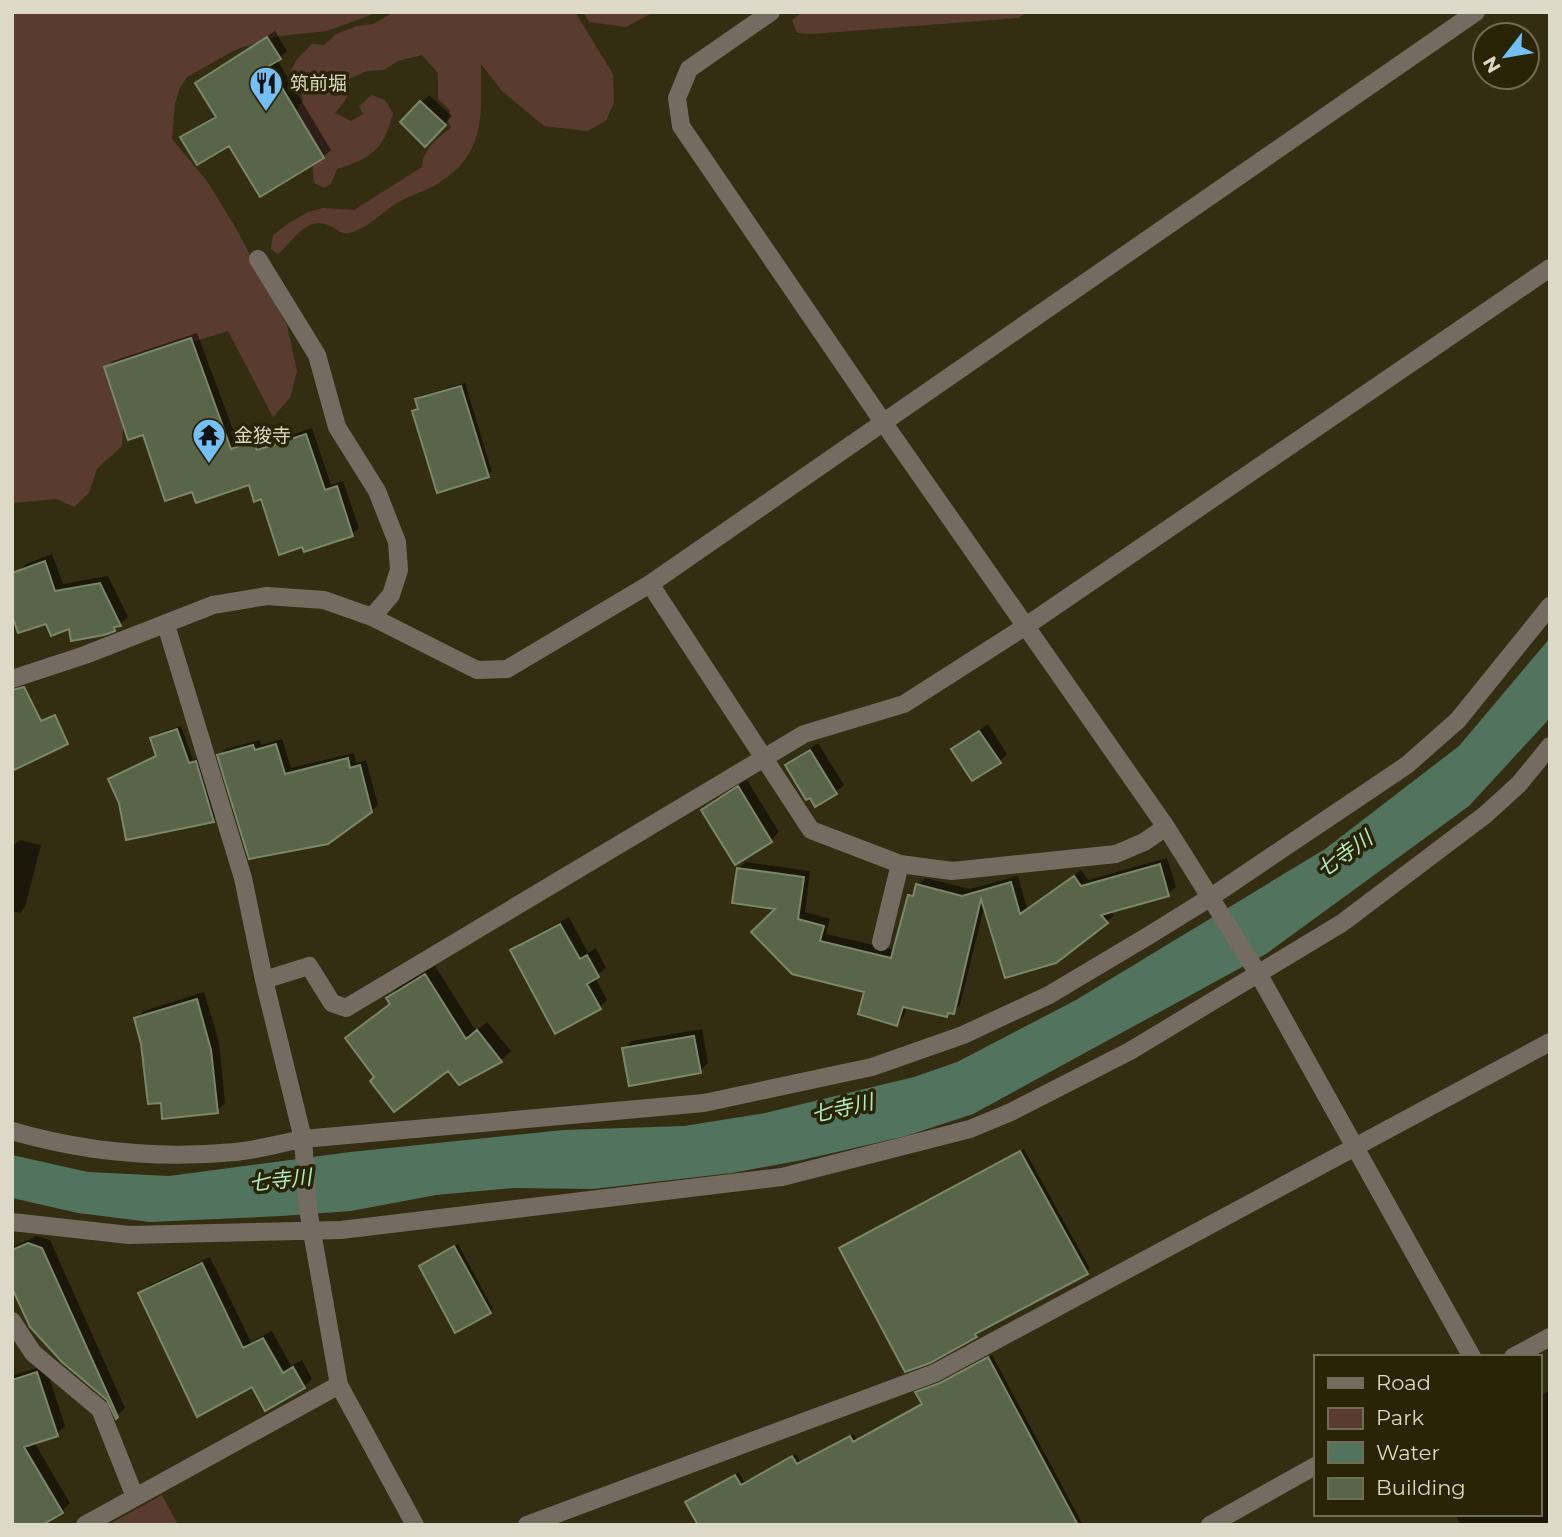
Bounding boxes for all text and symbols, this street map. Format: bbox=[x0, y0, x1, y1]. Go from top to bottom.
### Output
north arrow bbox=[1471, 21, 1541, 91]
text: N bbox=[1478, 52, 1506, 77]
restaurant icon: 筑前堀 bbox=[247, 64, 285, 113]
place label: 筑前堀 bbox=[290, 72, 347, 95]
temple icon: 金狻寺 bbox=[190, 416, 228, 465]
place label: 金狻寺 bbox=[234, 424, 291, 447]
water label: 七寺川 bbox=[1311, 824, 1378, 883]
water label: 七寺川 bbox=[808, 1088, 877, 1127]
water label: 七寺川 bbox=[247, 1164, 315, 1196]
legend bbox=[1314, 1355, 1541, 1516]
text: Road bbox=[1376, 1370, 1431, 1395]
text: Park bbox=[1376, 1405, 1424, 1430]
text: Water bbox=[1376, 1440, 1440, 1465]
text: Building bbox=[1376, 1475, 1466, 1500]

